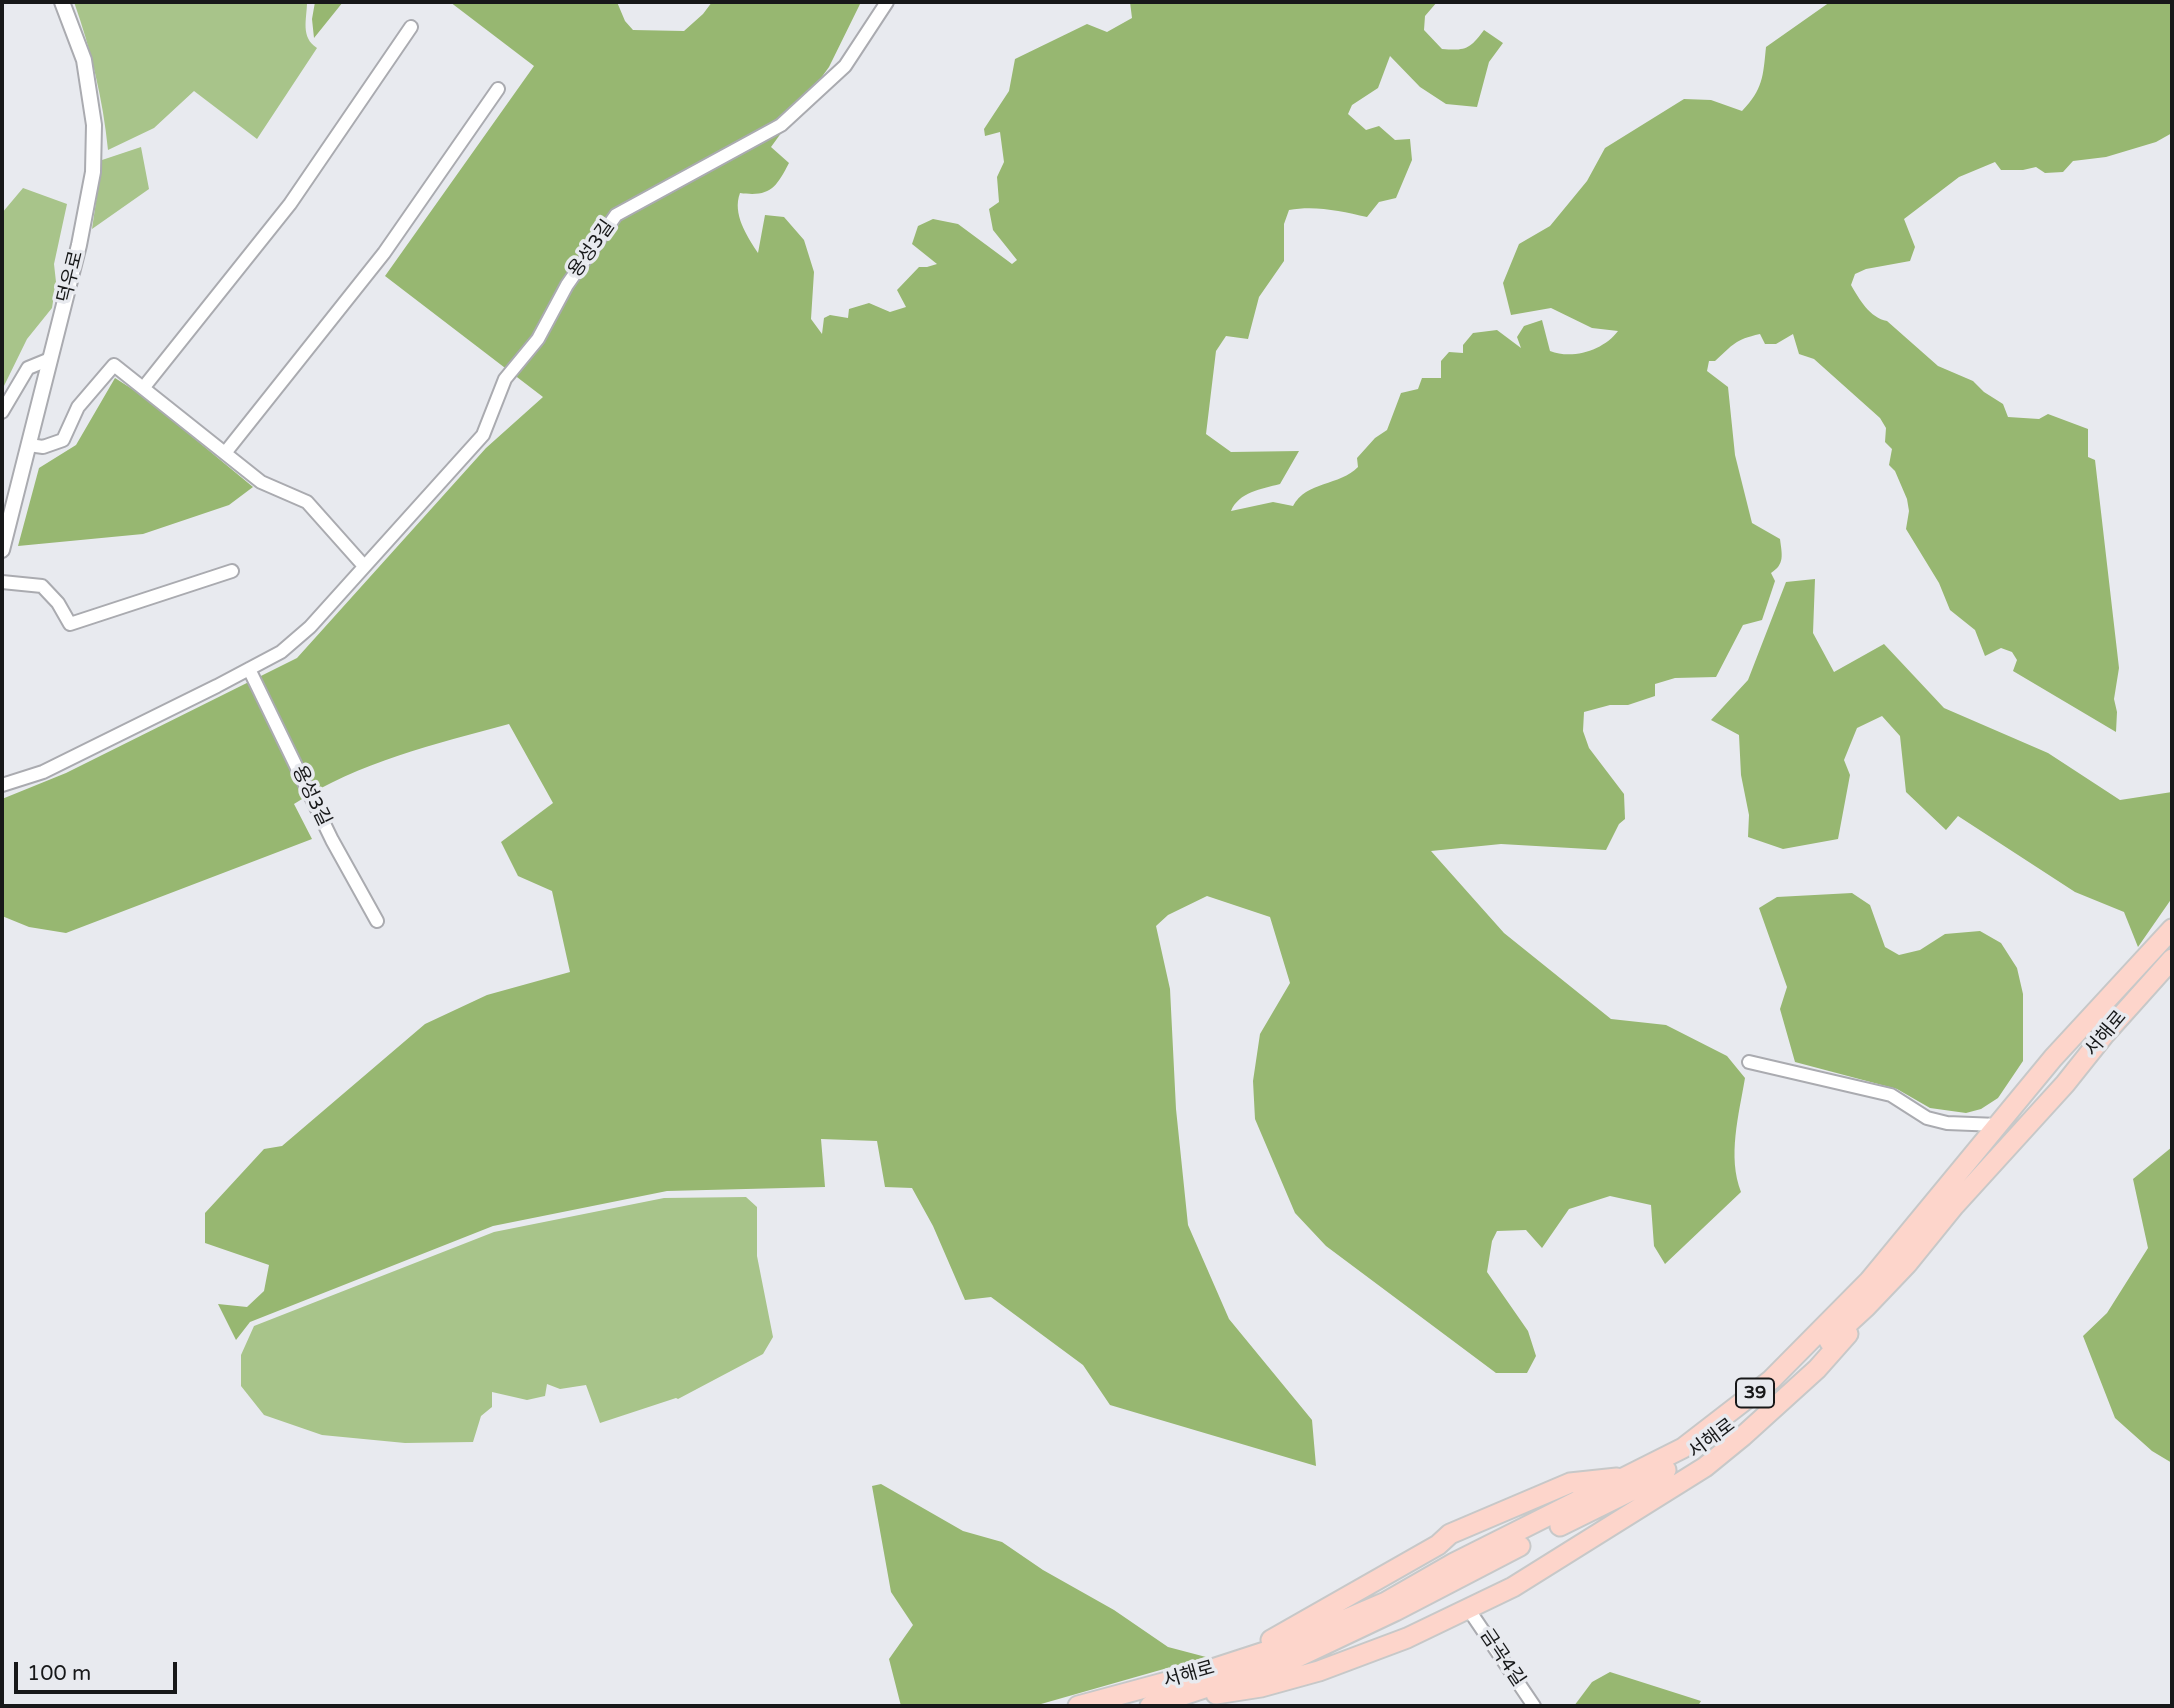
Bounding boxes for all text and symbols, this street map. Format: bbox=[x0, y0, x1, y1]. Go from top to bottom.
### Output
street label: 용성3길 bbox=[564, 216, 620, 282]
street label: 덕우로 bbox=[54, 249, 88, 305]
street label: 용성3길 bbox=[287, 762, 335, 830]
street label: 서해로 bbox=[2080, 1007, 2132, 1061]
road number: 39 bbox=[1736, 1378, 1774, 1408]
street label: 서해로 bbox=[1684, 1414, 1740, 1464]
street label: 금곡4길 bbox=[1475, 1625, 1529, 1691]
scale bar bbox=[18, 1648, 180, 1692]
street label: 서해로 bbox=[1161, 1657, 1217, 1693]
text: 100 m bbox=[27, 1661, 91, 1686]

